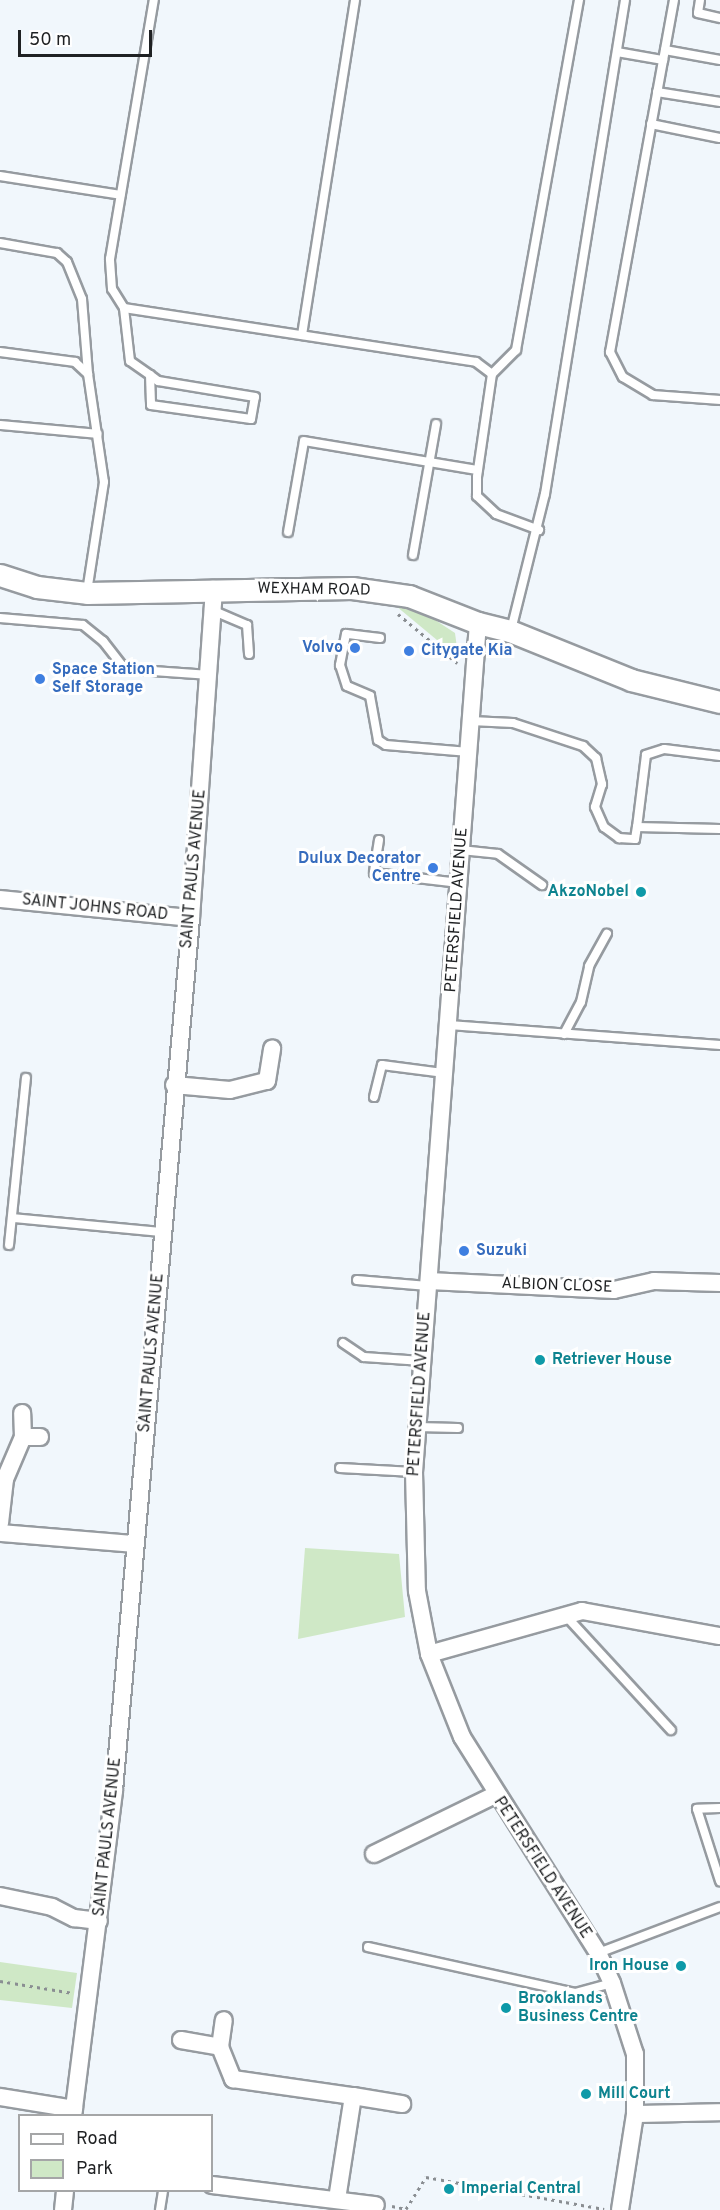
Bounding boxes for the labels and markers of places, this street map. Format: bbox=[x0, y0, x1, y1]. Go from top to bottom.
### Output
place label: Volvo bbox=[302, 638, 343, 658]
marker: Volvo bbox=[348, 641, 362, 655]
place label: Citygate Kia bbox=[421, 641, 512, 661]
marker: Citygate Kia bbox=[402, 644, 416, 658]
place label: Space Station Self Storage bbox=[52, 660, 155, 698]
marker: Space Station Self Storage bbox=[33, 672, 47, 686]
place label: Dulux Decorator Centre bbox=[298, 849, 421, 887]
marker: Dulux Decorator Centre bbox=[426, 861, 440, 875]
place label: AkzoNobel bbox=[548, 882, 629, 902]
marker: AkzoNobel bbox=[634, 885, 648, 899]
place label: Suzuki bbox=[476, 1241, 527, 1261]
marker: Suzuki bbox=[457, 1244, 471, 1258]
place label: Retriever House bbox=[552, 1350, 672, 1370]
marker: Retriever House bbox=[533, 1353, 547, 1367]
place label: Iron House bbox=[589, 1956, 669, 1976]
marker: Iron House bbox=[674, 1959, 688, 1973]
place label: Brooklands Business Centre bbox=[518, 1989, 638, 2027]
marker: Brooklands Business Centre bbox=[499, 2001, 513, 2015]
place label: Mill Court bbox=[598, 2084, 671, 2104]
marker: Mill Court bbox=[579, 2087, 593, 2101]
place label: Imperial Central bbox=[461, 2179, 581, 2199]
marker: Imperial Central bbox=[442, 2182, 456, 2196]

